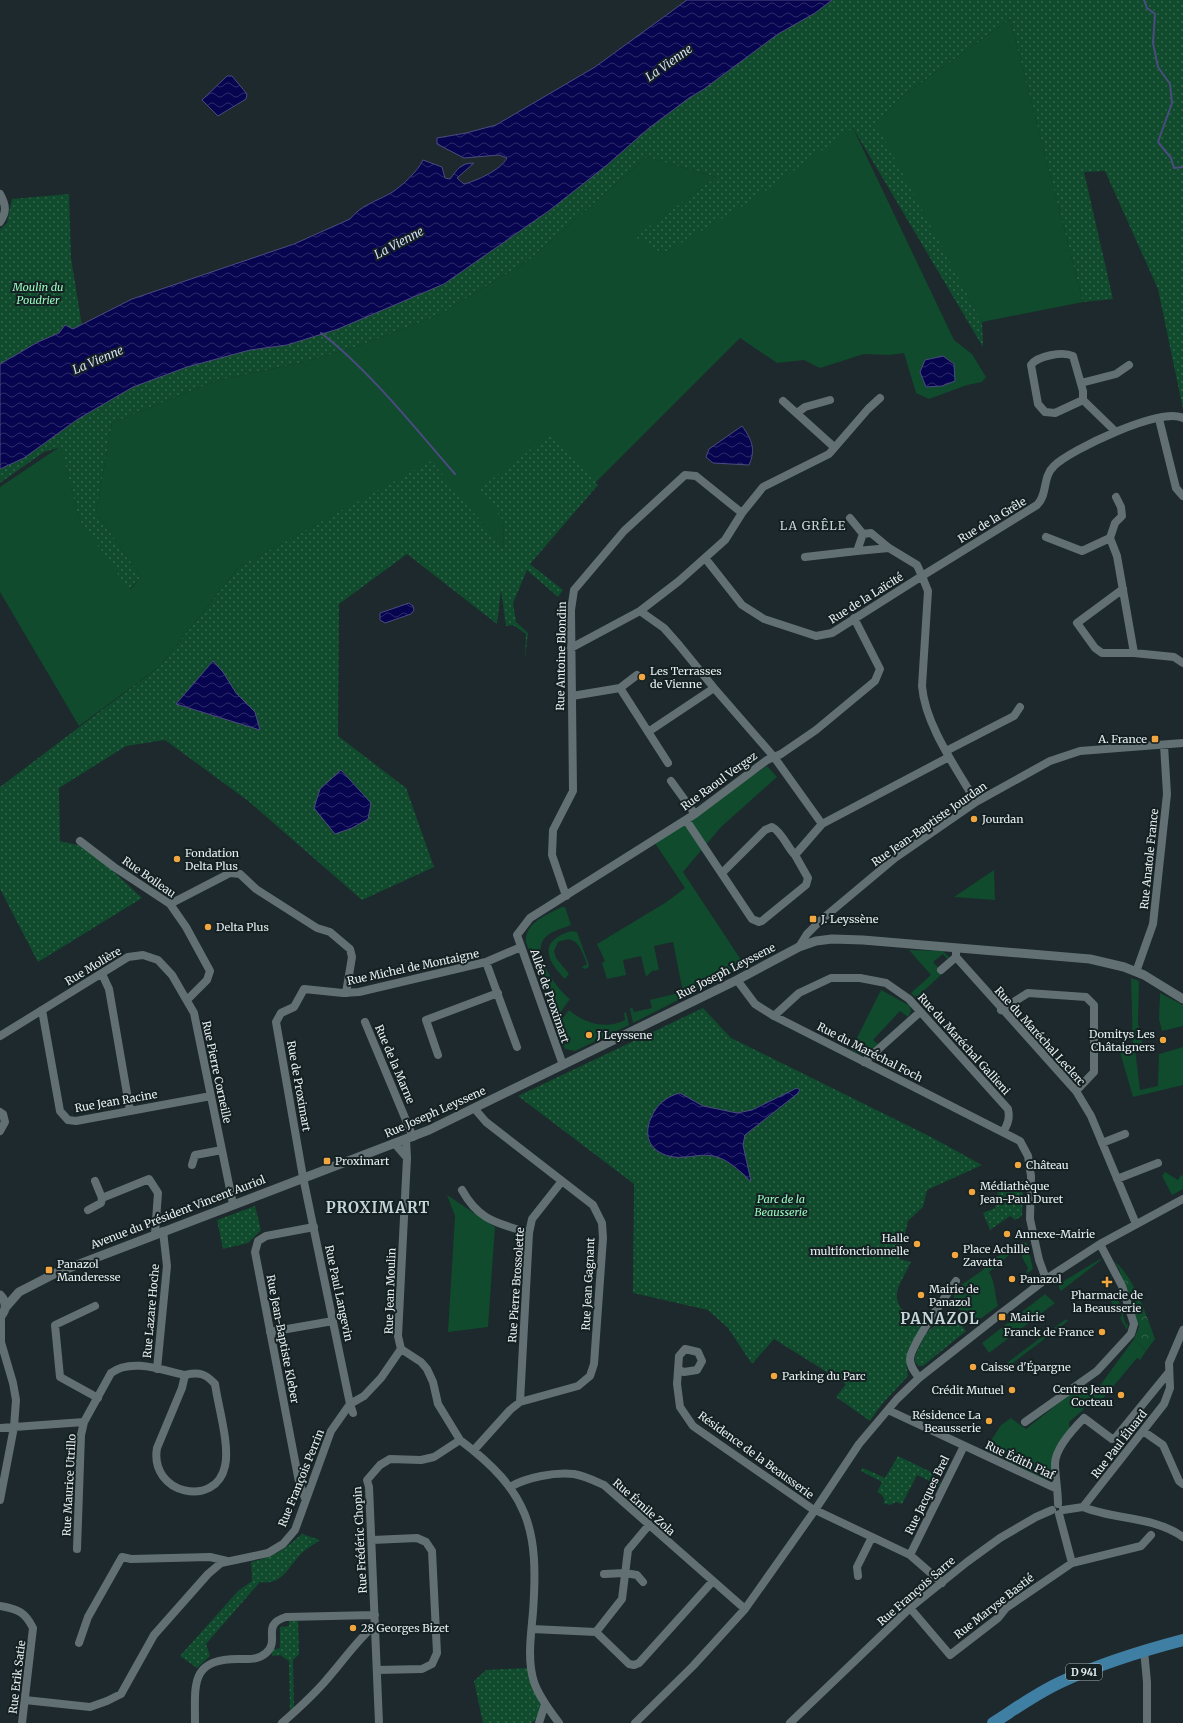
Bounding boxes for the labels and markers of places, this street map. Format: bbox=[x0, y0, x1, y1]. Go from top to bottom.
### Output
place label: Les Terrasses de Vienne bbox=[650, 664, 722, 691]
marker: Les Terrasses de Vienne bbox=[637, 672, 647, 682]
place label: A. France bbox=[1097, 732, 1147, 746]
marker: A. France bbox=[1150, 734, 1160, 744]
place label: Jourdan bbox=[981, 812, 1024, 826]
marker: Jourdan bbox=[969, 814, 979, 824]
place label: Fondation Delta Plus bbox=[185, 846, 240, 873]
marker: Fondation Delta Plus bbox=[172, 854, 182, 864]
place label: J. Leyssène bbox=[820, 912, 879, 926]
marker: J. Leyssène bbox=[808, 914, 818, 924]
place label: Delta Plus bbox=[216, 920, 269, 934]
marker: Delta Plus bbox=[203, 922, 213, 932]
place label: Domitys Les Châtaigners bbox=[1089, 1027, 1155, 1054]
place label: J Leyssene bbox=[596, 1028, 653, 1042]
marker: J Leyssene bbox=[584, 1030, 594, 1040]
marker: Domitys Les Châtaigners bbox=[1158, 1035, 1168, 1045]
place label: Proximart bbox=[335, 1154, 390, 1168]
marker: Proximart bbox=[322, 1156, 332, 1166]
place label: Château bbox=[1026, 1158, 1069, 1172]
marker: Château bbox=[1013, 1160, 1023, 1170]
place label: Médiathèque Jean-Paul Duret bbox=[979, 1179, 1064, 1206]
marker: Médiathèque Jean-Paul Duret bbox=[967, 1187, 977, 1197]
place label: Annexe-Mairie bbox=[1014, 1227, 1095, 1241]
marker: Annexe-Mairie bbox=[1002, 1229, 1012, 1239]
place label: Halle multifonctionnelle bbox=[810, 1231, 909, 1258]
marker: Halle multifonctionnelle bbox=[912, 1239, 922, 1249]
place label: Place Achille Zavatta bbox=[963, 1242, 1030, 1269]
marker: Place Achille Zavatta bbox=[950, 1250, 960, 1260]
place label: Panazol Manderesse bbox=[57, 1257, 121, 1284]
marker: Panazol Manderesse bbox=[44, 1265, 54, 1275]
place label: Panazol bbox=[1020, 1272, 1062, 1286]
marker: Panazol bbox=[1007, 1274, 1017, 1284]
marker: Pharmacie de la Beausserie bbox=[1102, 1277, 1112, 1287]
place label: Mairie de Panazol bbox=[929, 1282, 979, 1309]
place label: Pharmacie de la Beausserie bbox=[1071, 1288, 1143, 1315]
marker: Mairie de Panazol bbox=[916, 1290, 926, 1300]
place label: Mairie bbox=[1010, 1310, 1045, 1324]
marker: Mairie bbox=[997, 1312, 1007, 1322]
place label: Franck de France bbox=[1004, 1325, 1094, 1339]
marker: Franck de France bbox=[1097, 1327, 1107, 1337]
place label: Caisse d'Épargne bbox=[981, 1360, 1071, 1374]
marker: Caisse d'Épargne bbox=[968, 1362, 978, 1372]
place label: Parking du Parc bbox=[782, 1369, 866, 1383]
marker: Parking du Parc bbox=[769, 1371, 779, 1381]
place label: Centre Jean Cocteau bbox=[1053, 1382, 1114, 1409]
place label: Crédit Mutuel bbox=[932, 1383, 1005, 1397]
marker: Crédit Mutuel bbox=[1007, 1385, 1017, 1395]
marker: Centre Jean Cocteau bbox=[1116, 1390, 1126, 1400]
place label: Résidence La Beausserie bbox=[912, 1408, 981, 1435]
marker: Résidence La Beausserie bbox=[984, 1416, 994, 1426]
place label: 28 Georges Bizet bbox=[361, 1621, 450, 1635]
marker: 28 Georges Bizet bbox=[348, 1623, 358, 1633]

